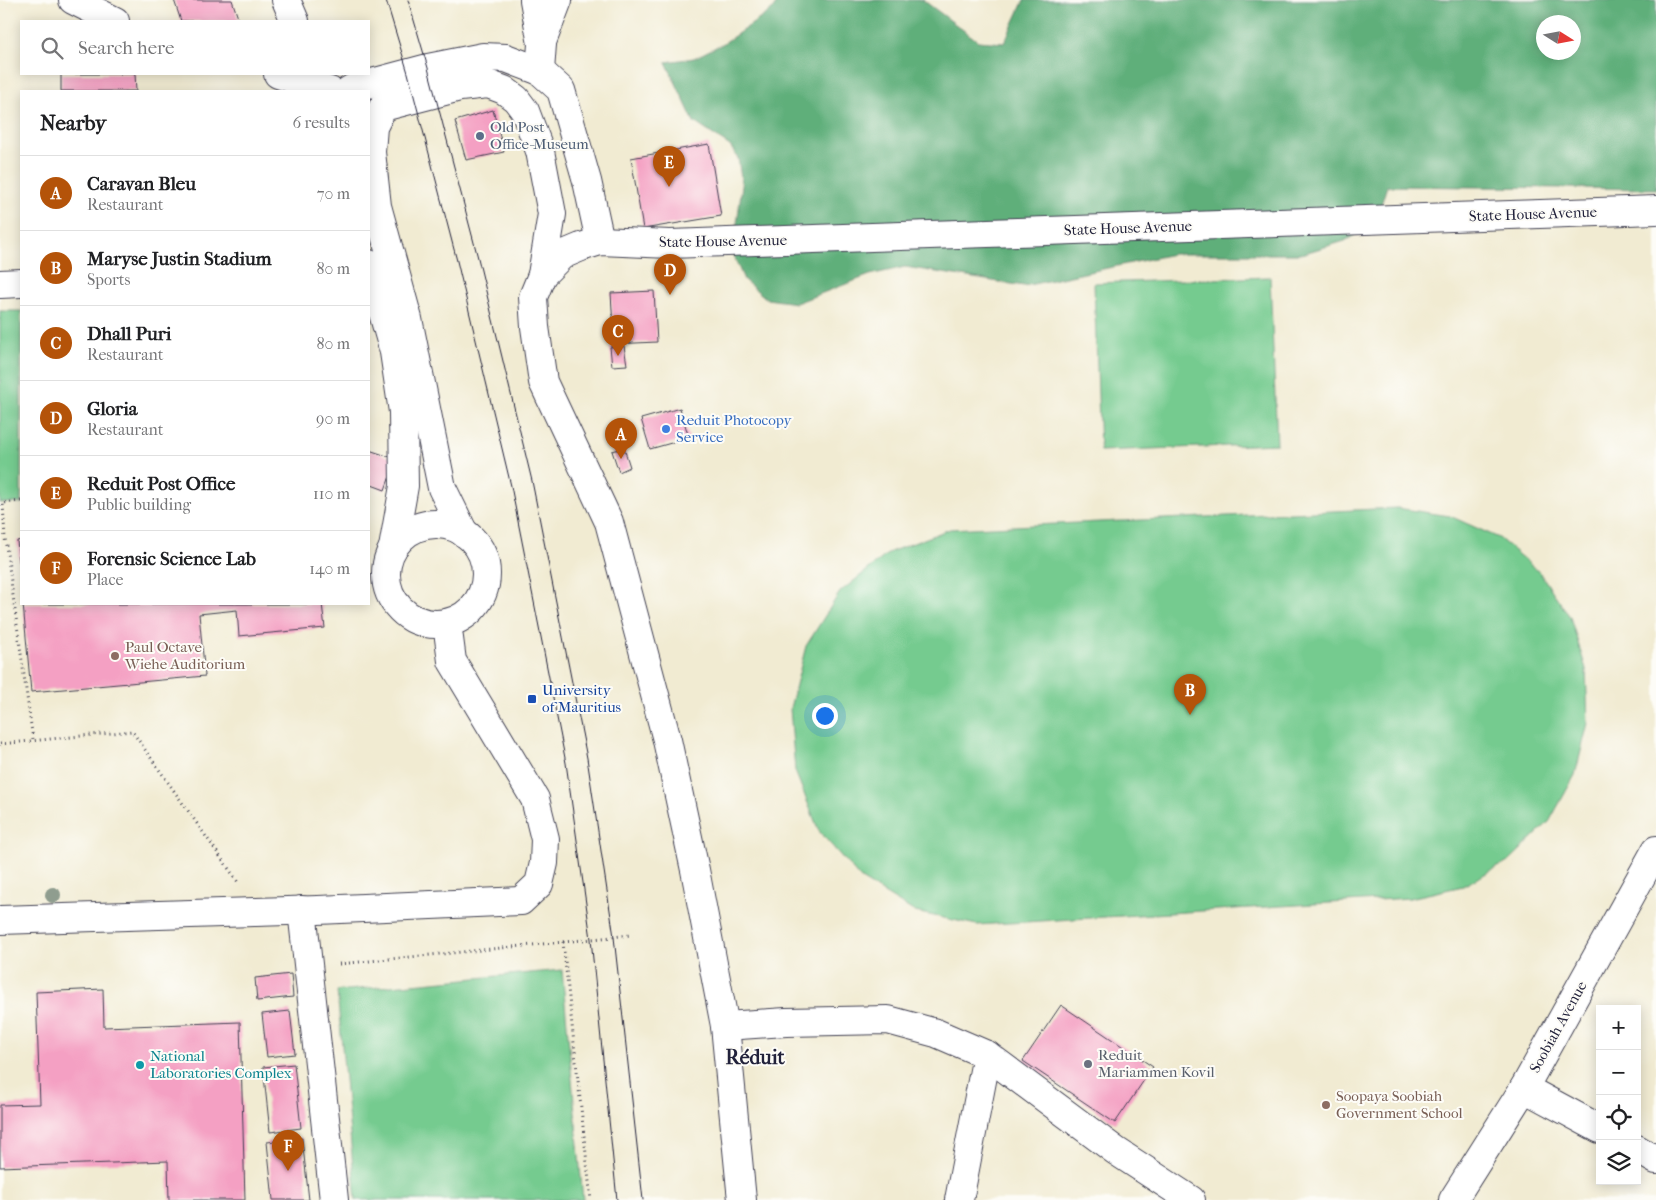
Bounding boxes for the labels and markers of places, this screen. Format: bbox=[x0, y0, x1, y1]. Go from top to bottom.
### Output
place label: Old Post Office-Museum bbox=[490, 118, 589, 153]
marker: Old Post Office-Museum bbox=[474, 130, 486, 142]
pin: E bbox=[653, 146, 685, 187]
pin: D bbox=[654, 254, 686, 295]
pin: C bbox=[602, 315, 634, 356]
place label: Reduit Photocopy Service bbox=[676, 411, 793, 446]
pin: A bbox=[605, 418, 637, 459]
marker: Reduit Photocopy Service bbox=[660, 423, 672, 435]
place label: Paul Octave Wiehe Auditorium bbox=[124, 638, 246, 673]
marker: Paul Octave Wiehe Auditorium bbox=[109, 650, 121, 662]
pin: B bbox=[1174, 674, 1206, 715]
place label: University of Mauritius bbox=[542, 681, 622, 716]
marker: University of Mauritius bbox=[526, 693, 538, 705]
place label: Reduit Mariammen Kovil bbox=[1098, 1046, 1215, 1081]
place label: National Laboratories Complex bbox=[150, 1047, 292, 1082]
marker: Reduit Mariammen Kovil bbox=[1082, 1058, 1094, 1070]
marker: National Laboratories Complex bbox=[134, 1059, 146, 1071]
place label: Soopaya Soobiah Government School bbox=[1336, 1087, 1463, 1122]
marker: Soopaya Soobiah Government School bbox=[1320, 1099, 1332, 1111]
pin: F bbox=[272, 1130, 304, 1171]

